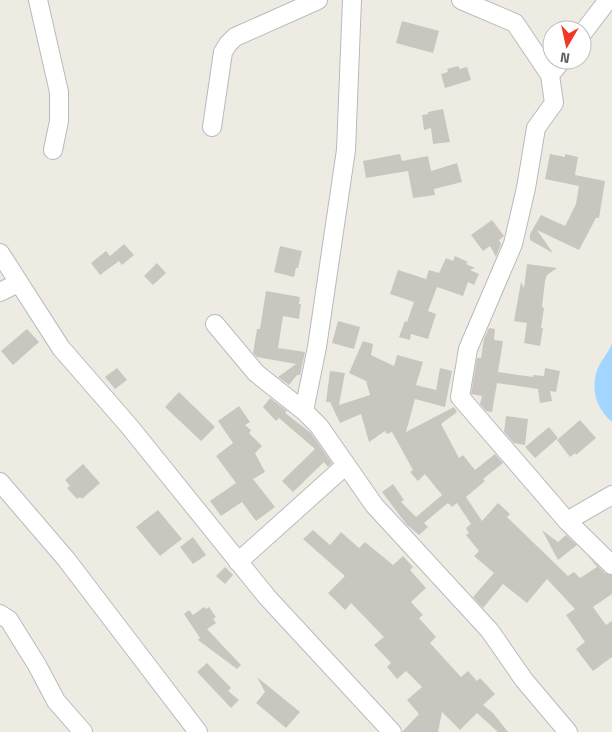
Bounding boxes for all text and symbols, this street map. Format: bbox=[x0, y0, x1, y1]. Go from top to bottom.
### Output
north arrow bbox=[542, 20, 592, 70]
text: N bbox=[558, 47, 571, 69]

